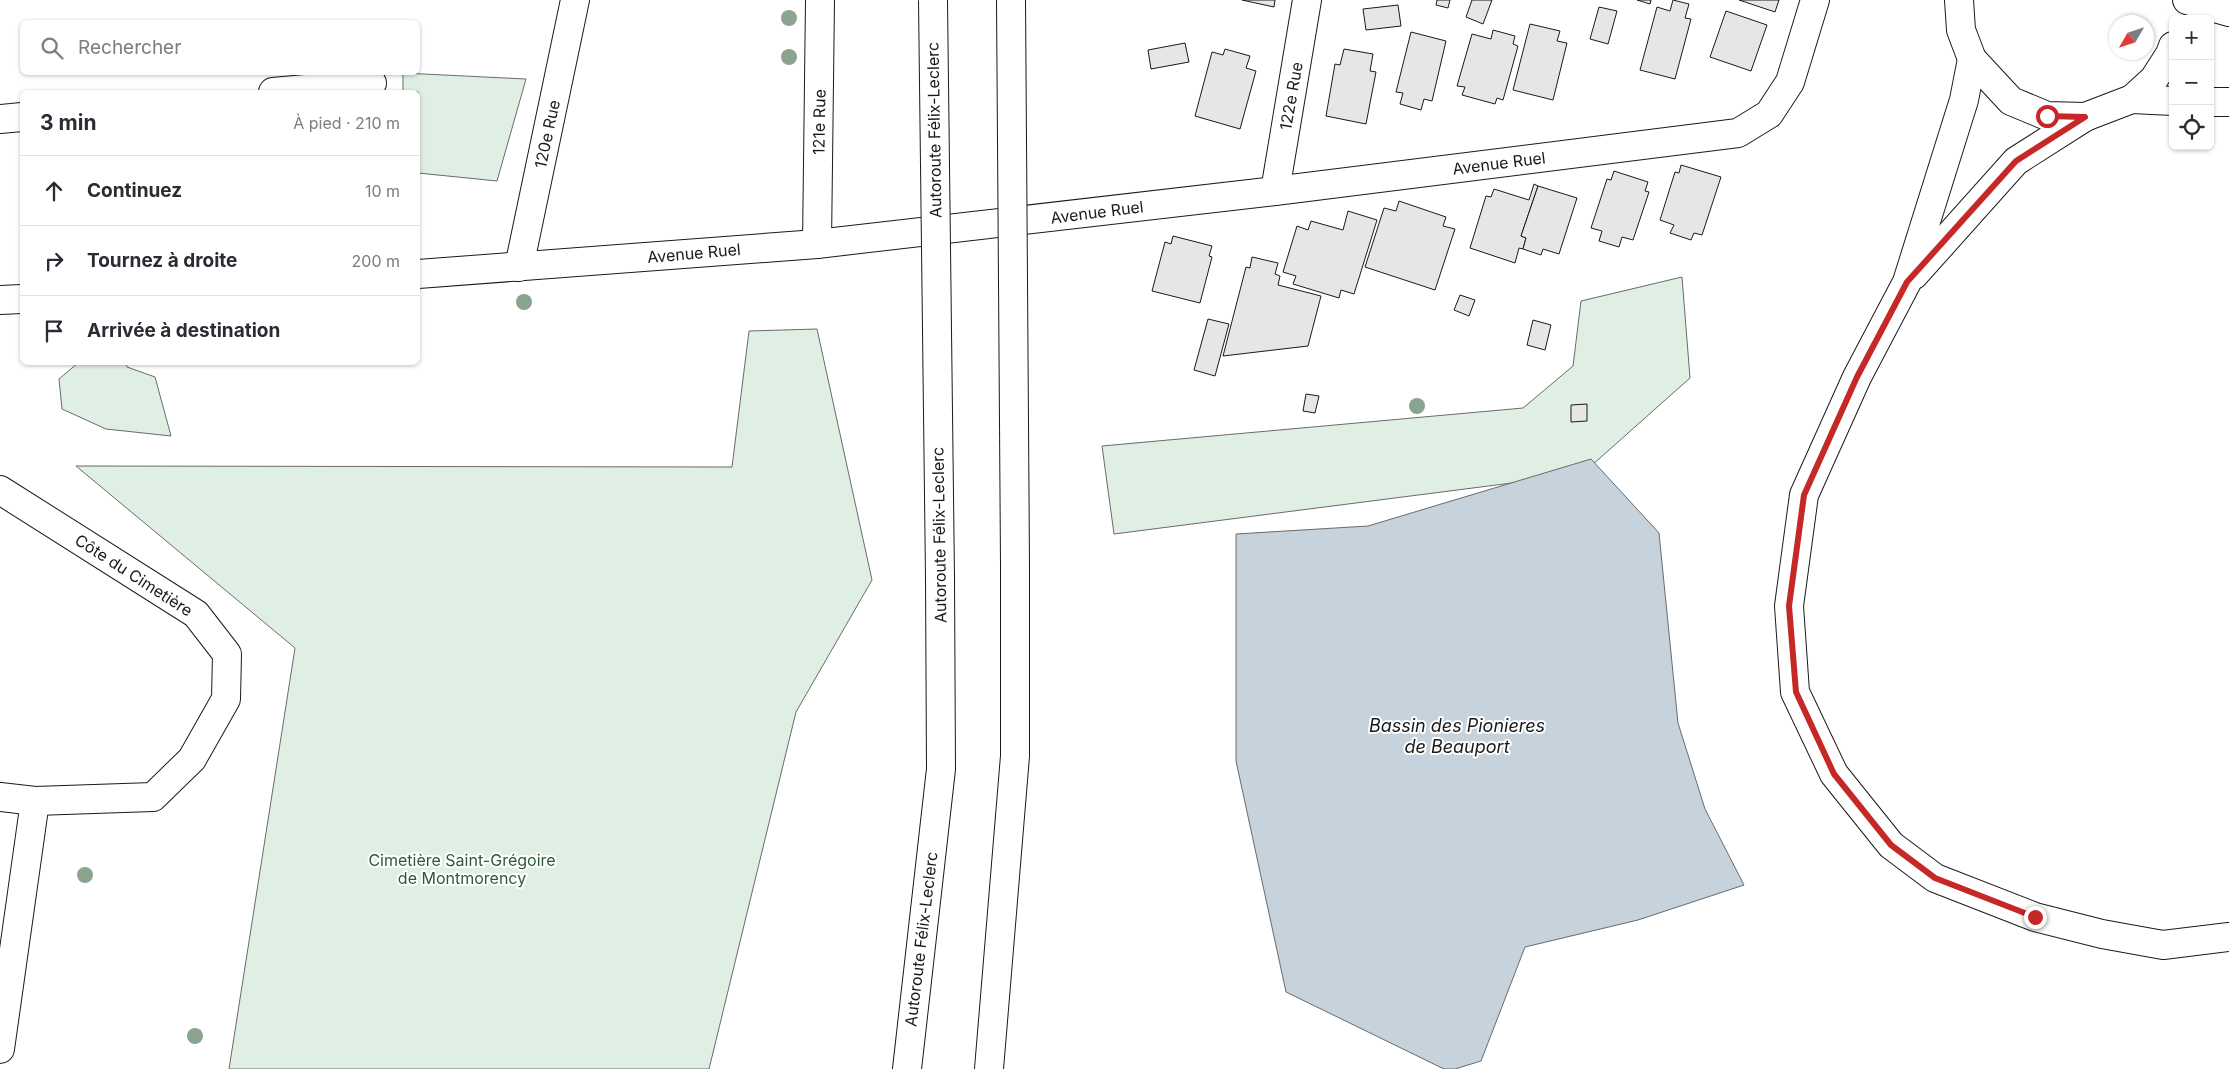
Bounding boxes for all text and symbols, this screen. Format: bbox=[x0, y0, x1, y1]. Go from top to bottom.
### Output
north arrow bbox=[2109, 15, 2154, 60]
map controls bbox=[2169, 15, 2214, 150]
button: + bbox=[2169, 15, 2214, 60]
search box bbox=[20, 20, 420, 75]
icon: search bbox=[38, 34, 66, 62]
text: Rechercher bbox=[78, 36, 181, 59]
street label: Autoroute Félix-Leclerc bbox=[922, 42, 946, 218]
street label: 122e Rue bbox=[1275, 60, 1307, 132]
button: − bbox=[2169, 60, 2214, 105]
street label: 121e Rue bbox=[808, 89, 830, 155]
street label: 120e Rue bbox=[530, 98, 564, 170]
route start bbox=[2036, 105, 2059, 128]
button: locate bbox=[2169, 105, 2214, 150]
text: 3 min bbox=[40, 110, 96, 135]
text: À pied · 210 m bbox=[293, 113, 400, 133]
street label: Avenue Ruel bbox=[1451, 147, 1547, 179]
icon: ahead bbox=[40, 177, 68, 205]
text: Continuez bbox=[87, 179, 182, 202]
text: 10 m bbox=[365, 181, 400, 201]
street label: Avenue Ruel bbox=[1049, 196, 1145, 228]
street label: Avenue Ruel bbox=[646, 239, 742, 267]
icon: right bbox=[40, 247, 68, 275]
text: Tournez à droite bbox=[87, 249, 237, 272]
text: 200 m bbox=[352, 251, 400, 271]
icon: arrive bbox=[40, 317, 68, 345]
text: Arrivée à destination bbox=[87, 319, 280, 342]
street label: Autoroute Félix-Leclerc bbox=[927, 447, 951, 623]
street label: Côte du Cimetière bbox=[71, 529, 197, 621]
water label: Bassin des Pionieres de Beauport bbox=[1369, 715, 1545, 757]
park label: Cimetière Saint-Grégoire de Montmorency bbox=[368, 850, 556, 888]
street label: Autoroute Félix-Leclerc bbox=[900, 850, 942, 1028]
route end bbox=[2024, 906, 2047, 929]

